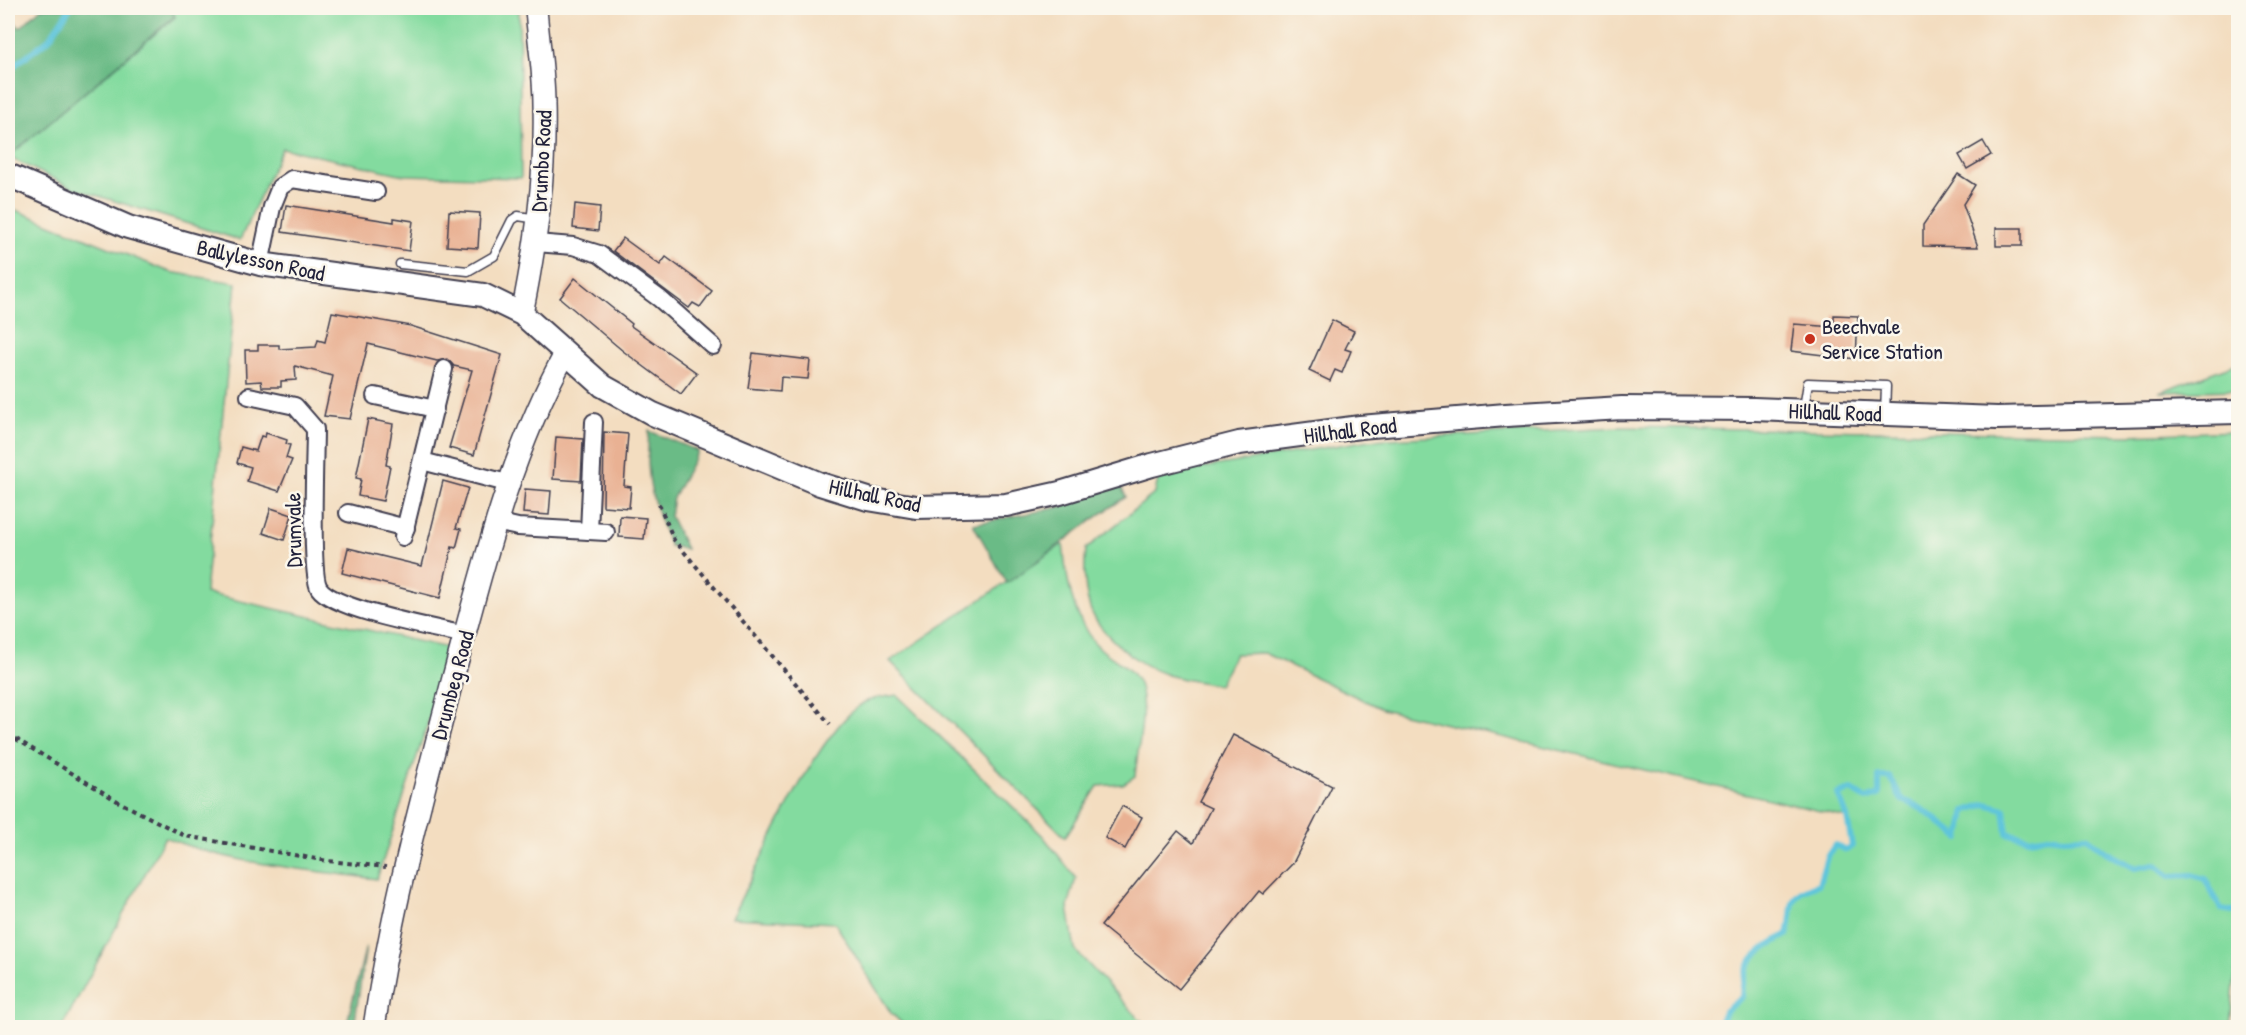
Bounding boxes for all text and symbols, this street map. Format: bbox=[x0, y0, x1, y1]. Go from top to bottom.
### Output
street label: Drumbo Road bbox=[523, 109, 559, 213]
street label: Ballylesson Road bbox=[194, 232, 328, 288]
place label: Beechvale Service Station bbox=[1822, 311, 1943, 366]
marker: Beechvale Service Station bbox=[1803, 332, 1817, 346]
street label: Hillhall Road bbox=[1788, 395, 1882, 429]
street label: Hillhall Road bbox=[1302, 409, 1398, 451]
street label: Hillhall Road bbox=[826, 471, 924, 519]
street label: Drumvale bbox=[277, 492, 309, 568]
street label: Drumbeg Road bbox=[423, 627, 481, 743]

